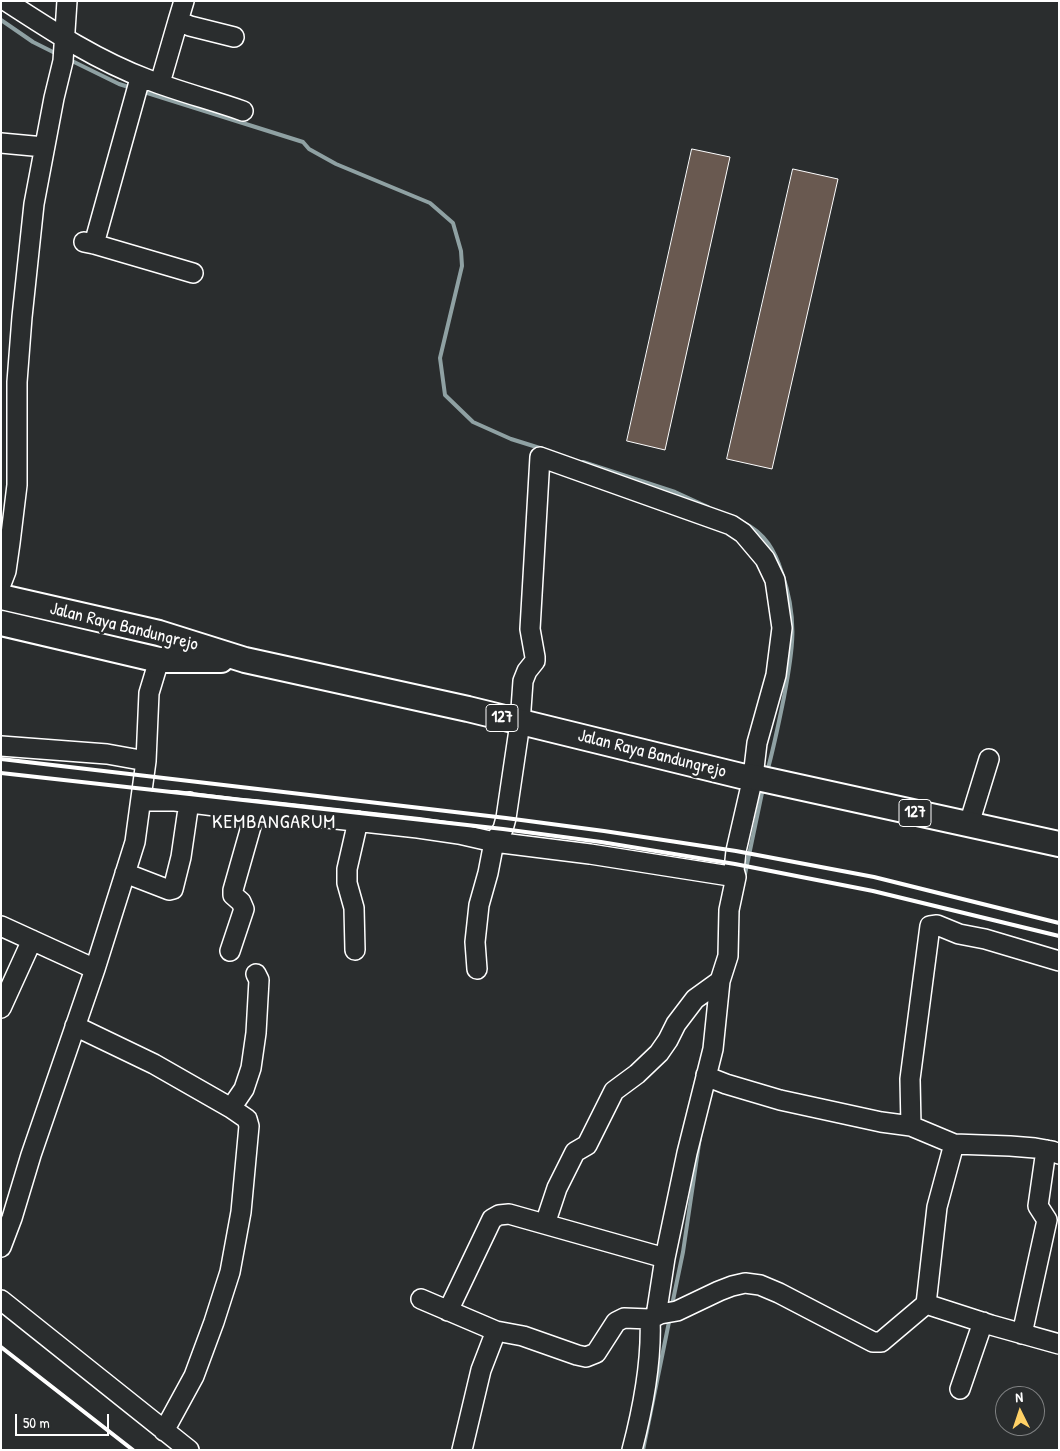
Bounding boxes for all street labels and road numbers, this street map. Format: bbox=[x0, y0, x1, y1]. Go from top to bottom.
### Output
street label: Jalan Raya Bandungrejo bbox=[48, 598, 200, 656]
road number: 127 bbox=[486, 704, 518, 731]
street label: Jalan Raya Bandungrejo bbox=[576, 725, 728, 783]
road number: 127 bbox=[899, 800, 931, 826]

